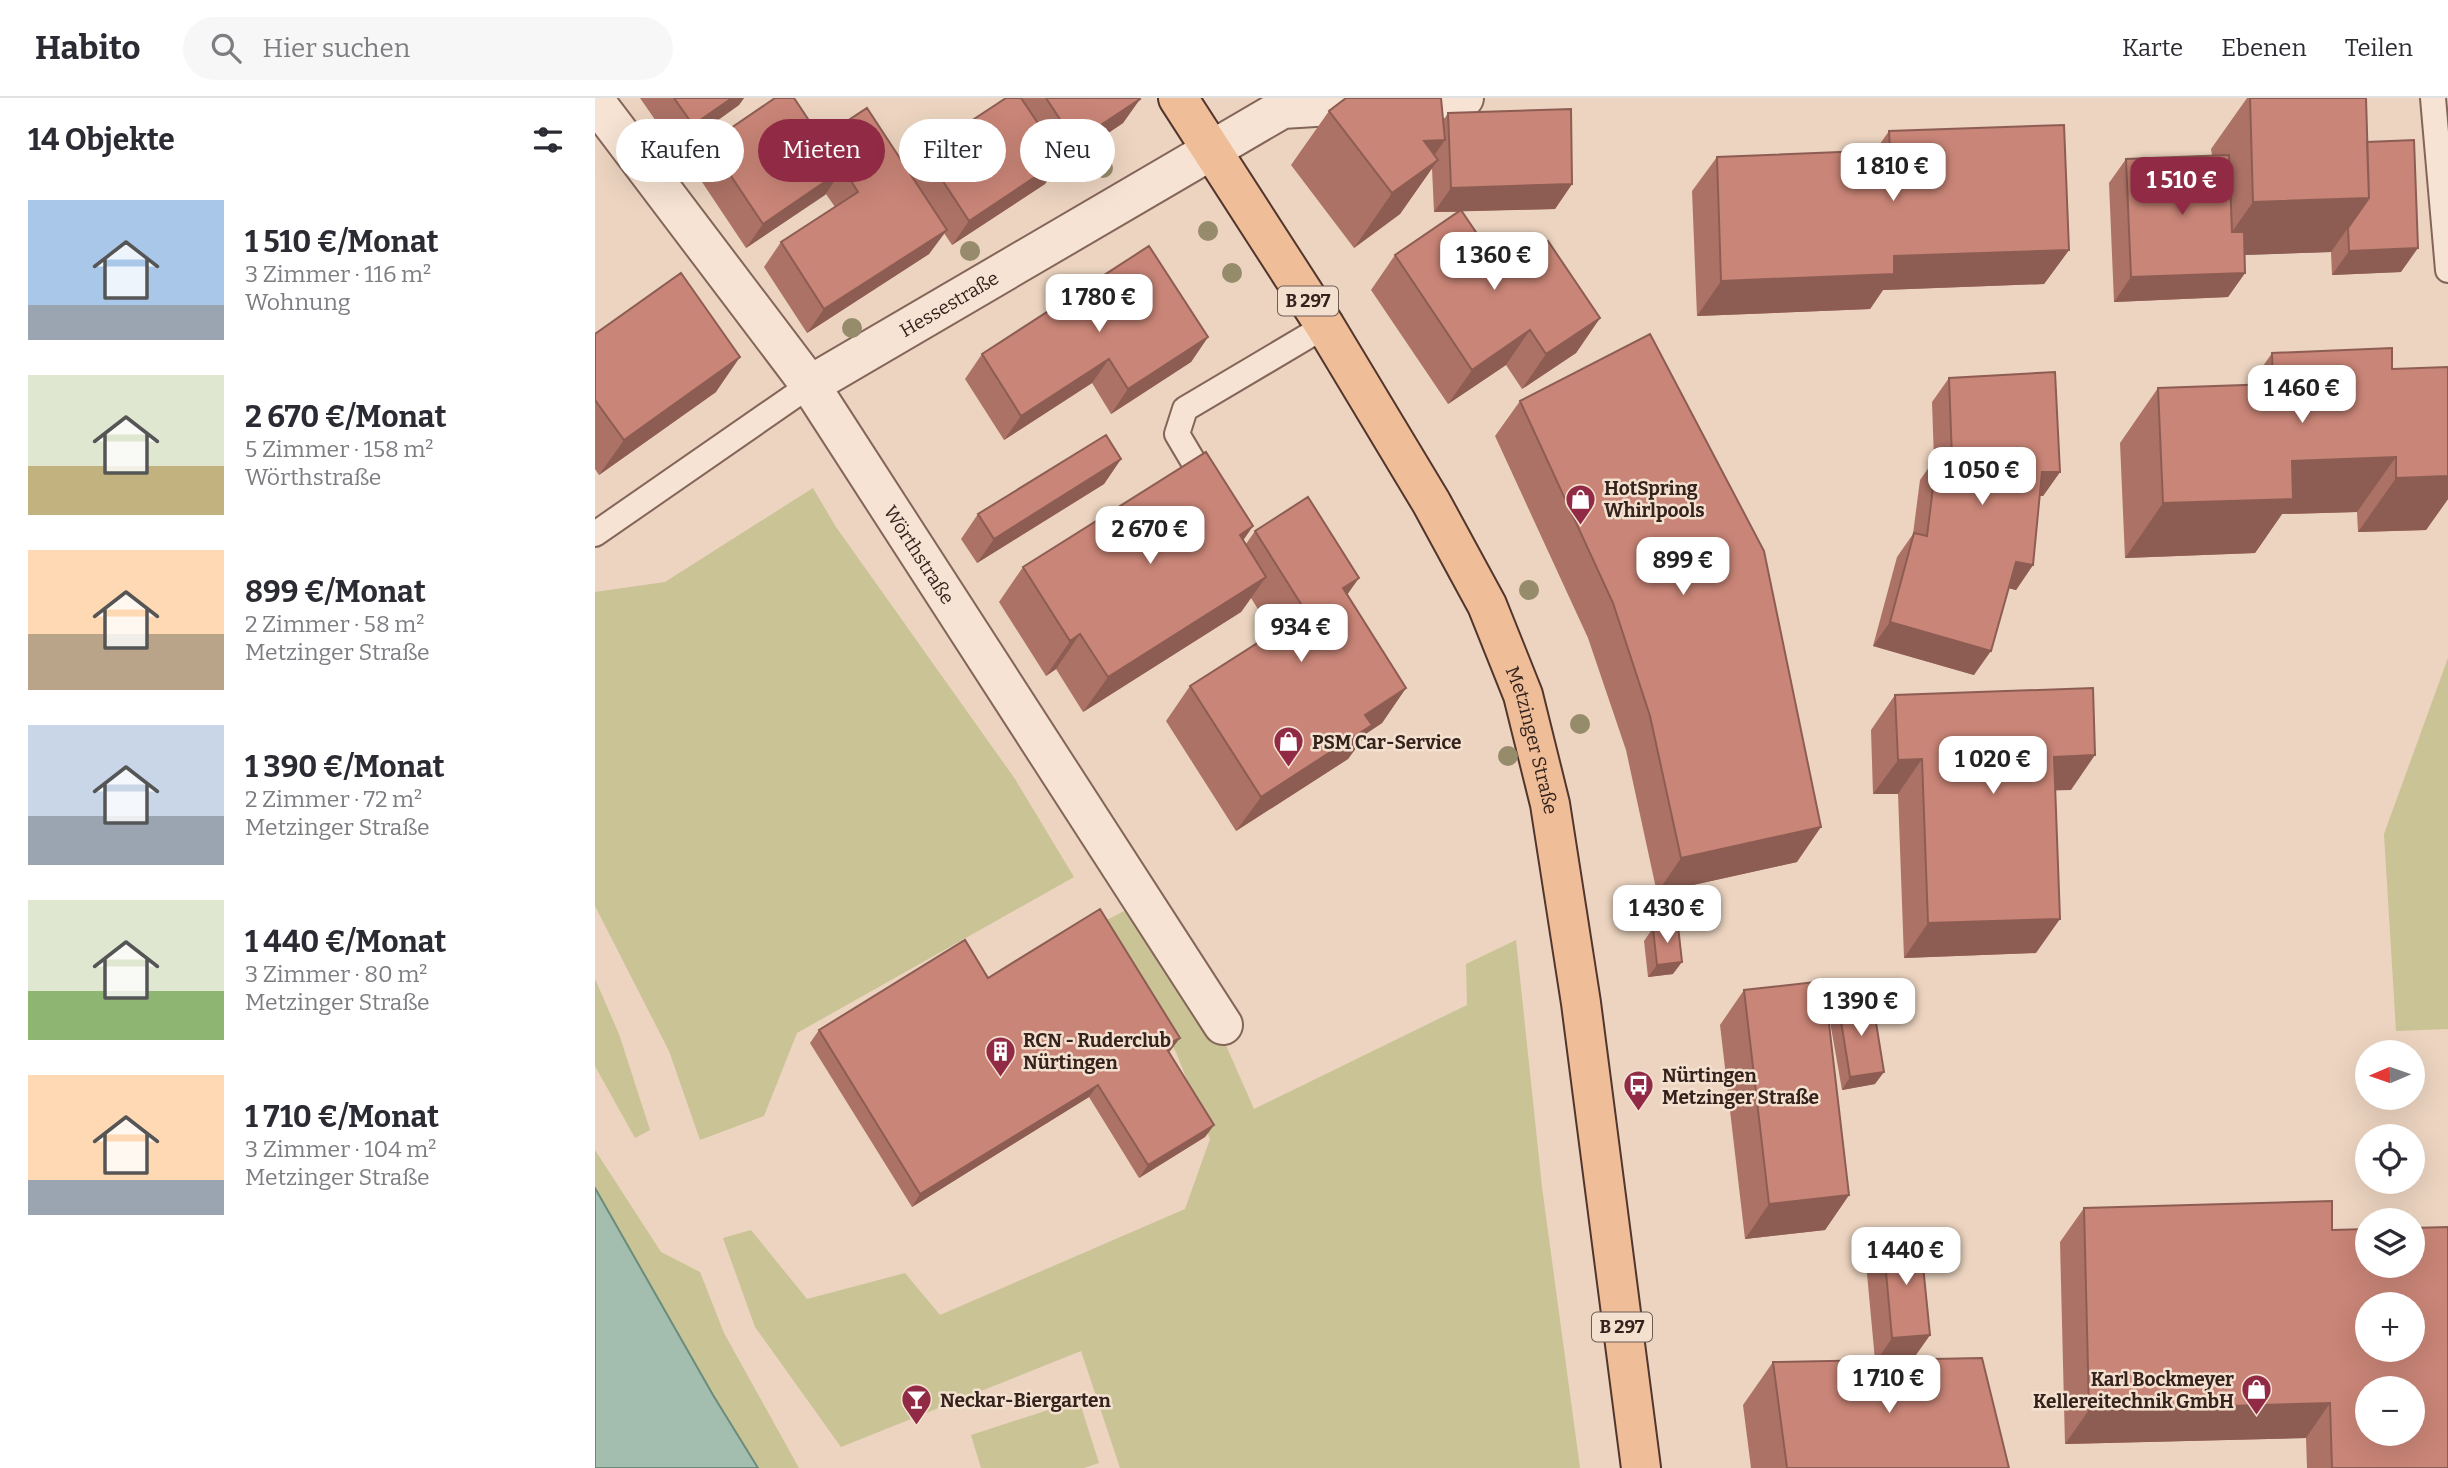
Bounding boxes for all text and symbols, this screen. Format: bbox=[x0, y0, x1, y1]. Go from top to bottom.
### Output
search box bbox=[183, 17, 673, 80]
text: Habito bbox=[35, 28, 141, 68]
icon: search bbox=[207, 29, 245, 67]
text: Hier suchen bbox=[263, 33, 410, 64]
text: Karte bbox=[2122, 34, 2183, 62]
text: Ebenen bbox=[2221, 34, 2307, 62]
text: Teilen bbox=[2345, 34, 2413, 62]
chip: Kaufen bbox=[616, 119, 744, 182]
chip: Mieten bbox=[758, 119, 885, 182]
chip: Filter bbox=[899, 119, 1006, 182]
chip: Neu bbox=[1020, 119, 1115, 182]
icon: filters bbox=[529, 121, 567, 159]
text: 14 Objekte bbox=[28, 122, 175, 158]
pin: 1 810 € bbox=[1828, 144, 1958, 203]
text: 1 810 € bbox=[1857, 152, 1929, 180]
pin: 1 510 € bbox=[2117, 158, 2247, 217]
text: 1 510 € bbox=[2146, 166, 2218, 194]
text: 1 510 €/Monat bbox=[245, 224, 439, 260]
icon: home bbox=[84, 228, 168, 312]
pin: 1 360 € bbox=[1429, 232, 1559, 292]
text: 1 360 € bbox=[1456, 241, 1532, 269]
text: 3 Zimmer · 116 m² bbox=[245, 260, 431, 288]
street label: Hessestraße bbox=[896, 266, 1003, 342]
pin: 1 780 € bbox=[1034, 274, 1164, 334]
text: 1 780 € bbox=[1062, 283, 1136, 311]
road number: B 297 bbox=[1278, 286, 1338, 316]
text: Wohnung bbox=[245, 288, 351, 316]
pin: 1 460 € bbox=[2237, 366, 2367, 425]
text: 1 460 € bbox=[2264, 374, 2340, 402]
text: 2 670 €/Monat bbox=[245, 399, 446, 435]
icon: home bbox=[84, 403, 168, 487]
text: 5 Zimmer · 158 m² bbox=[245, 435, 434, 463]
pin: 1 050 € bbox=[1917, 448, 2047, 507]
text: 1 050 € bbox=[1944, 456, 2020, 484]
text: Wörthstraße bbox=[245, 463, 381, 491]
place label: HotSpring Whirlpools bbox=[1604, 477, 1705, 522]
shop icon: HotSpring Whirlpools bbox=[1564, 482, 1598, 526]
street label: Wörthstraße bbox=[879, 501, 959, 608]
pin: 2 670 € bbox=[1085, 506, 1215, 566]
text: 2 670 € bbox=[1111, 515, 1189, 543]
pin: 899 € bbox=[1634, 538, 1732, 597]
text: 899 € bbox=[1652, 546, 1714, 574]
text: 899 €/Monat bbox=[245, 574, 426, 610]
icon: home bbox=[84, 578, 168, 662]
pin: 934 € bbox=[1252, 604, 1350, 664]
text: 2 Zimmer · 58 m² bbox=[245, 610, 424, 638]
text: 934 € bbox=[1271, 613, 1331, 641]
text: Metzinger Straße bbox=[245, 638, 430, 666]
street label: Metzinger Straße bbox=[1501, 663, 1562, 816]
shop icon: PSM Car-Service bbox=[1272, 725, 1306, 769]
place label: PSM Car-Service bbox=[1312, 731, 1462, 754]
pin: 1 020 € bbox=[1928, 736, 2058, 796]
text: 1 020 € bbox=[1955, 745, 2031, 773]
text: 1 390 €/Monat bbox=[245, 749, 445, 785]
icon: home bbox=[84, 753, 168, 837]
text: 2 Zimmer · 72 m² bbox=[245, 785, 422, 813]
text: Metzinger Straße bbox=[245, 813, 430, 841]
pin: 1 430 € bbox=[1602, 886, 1732, 945]
text: 1 430 € bbox=[1629, 894, 1705, 922]
text: 1 440 €/Monat bbox=[245, 924, 446, 960]
icon: home bbox=[84, 928, 168, 1012]
text: 3 Zimmer · 80 m² bbox=[245, 960, 427, 988]
pin: 1 390 € bbox=[1796, 978, 1926, 1038]
text: 1 390 € bbox=[1823, 987, 1899, 1015]
text: Metzinger Straße bbox=[245, 988, 430, 1016]
place label: RCN - Ruderclub Nürtingen bbox=[1023, 1029, 1171, 1074]
building icon: RCN - Ruderclub Nürtingen bbox=[983, 1034, 1017, 1078]
north arrow bbox=[2355, 1040, 2425, 1110]
map controls bbox=[2355, 1040, 2425, 1446]
place label: Nürtingen Metzinger Straße bbox=[1662, 1064, 1819, 1109]
bus stop icon: Nürtingen Metzinger Straße bbox=[1622, 1069, 1656, 1113]
text: 1 710 €/Monat bbox=[245, 1099, 439, 1135]
icon: home bbox=[84, 1103, 168, 1187]
button: locate bbox=[2355, 1124, 2425, 1194]
text: 3 Zimmer · 104 m² bbox=[245, 1135, 436, 1163]
text: Metzinger Straße bbox=[245, 1163, 430, 1191]
button: layers bbox=[2355, 1208, 2425, 1278]
pin: 1 440 € bbox=[1841, 1228, 1971, 1287]
text: 1 440 € bbox=[1867, 1236, 1945, 1264]
button: + bbox=[2355, 1292, 2425, 1362]
road number: B 297 bbox=[1592, 1312, 1652, 1342]
pin: 1 710 € bbox=[1824, 1356, 1954, 1415]
text: 1 710 € bbox=[1853, 1364, 1925, 1392]
place label: Karl Bockmeyer Kellereitechnik GmbH bbox=[2033, 1368, 2234, 1413]
shop icon: Karl Bockmeyer Kellereitechnik GmbH bbox=[2240, 1373, 2274, 1417]
button: − bbox=[2355, 1376, 2425, 1446]
bar icon: Neckar-Biergarten bbox=[900, 1383, 934, 1427]
place label: Neckar-Biergarten bbox=[940, 1389, 1112, 1412]

